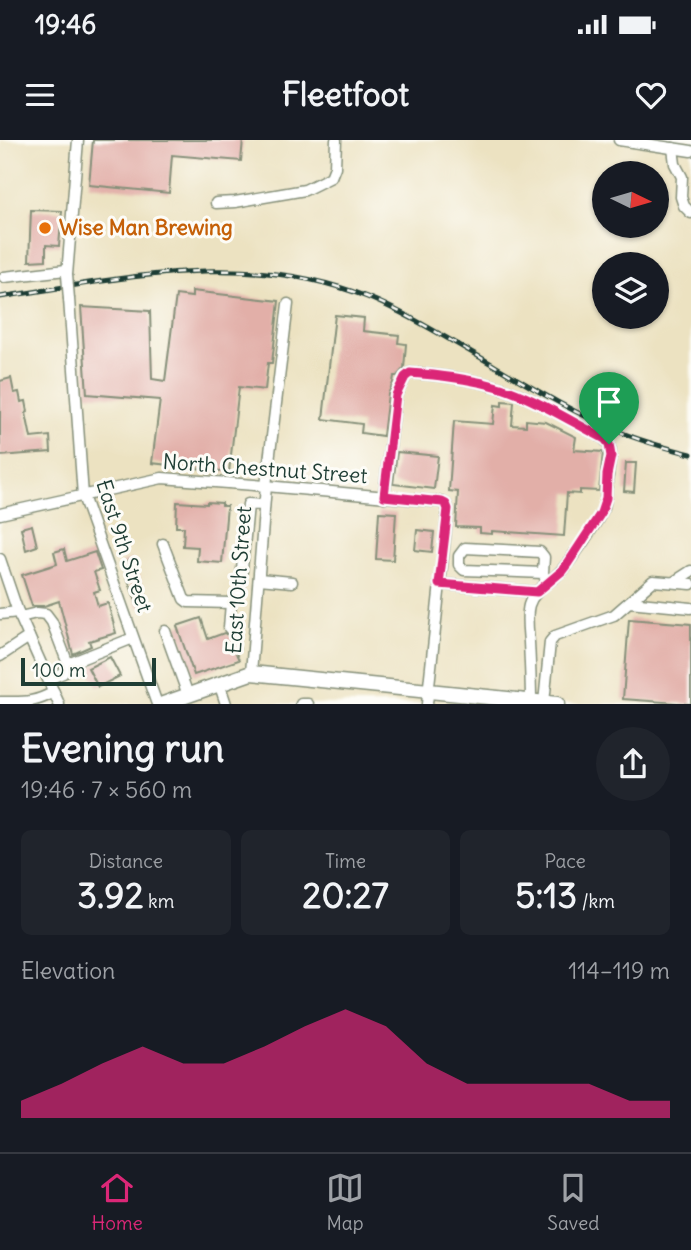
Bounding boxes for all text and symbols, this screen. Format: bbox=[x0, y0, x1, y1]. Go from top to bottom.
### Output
text: 19:46 bbox=[35, 8, 96, 41]
text: Fleetfoot bbox=[282, 74, 409, 115]
icon: menu bbox=[21, 76, 59, 114]
icon: heart bbox=[632, 76, 670, 114]
north arrow bbox=[592, 161, 668, 238]
map controls bbox=[592, 161, 669, 329]
place label: Wise Man Brewing bbox=[59, 214, 233, 241]
marker: Wise Man Brewing bbox=[37, 220, 53, 236]
button: layers bbox=[592, 252, 669, 329]
pin bbox=[579, 372, 639, 444]
icon: arrive bbox=[590, 383, 628, 421]
street label: North Chestnut Street bbox=[162, 448, 368, 489]
street label: East 9th Street bbox=[90, 476, 159, 616]
street label: East 10th Street bbox=[220, 505, 257, 655]
scale bar bbox=[21, 655, 156, 687]
text: 100 m bbox=[32, 658, 86, 682]
text: Evening run bbox=[21, 725, 224, 772]
button: share bbox=[596, 727, 670, 801]
text: 19:46 · 7 × 560 m bbox=[21, 775, 192, 804]
text: Distance bbox=[89, 849, 163, 873]
text: Time bbox=[325, 849, 366, 873]
text: Pace bbox=[545, 849, 586, 873]
text: 3.92 bbox=[77, 873, 144, 917]
text: 20:27 bbox=[302, 873, 389, 917]
text: 5:13 bbox=[515, 873, 577, 917]
text: km bbox=[144, 889, 174, 913]
text: /km bbox=[577, 889, 615, 913]
text: Elevation bbox=[21, 956, 115, 985]
text: 114–119 m bbox=[568, 956, 670, 985]
tab: Home bbox=[92, 1169, 143, 1235]
tab: Map bbox=[326, 1169, 364, 1235]
tab: Saved bbox=[547, 1169, 599, 1235]

